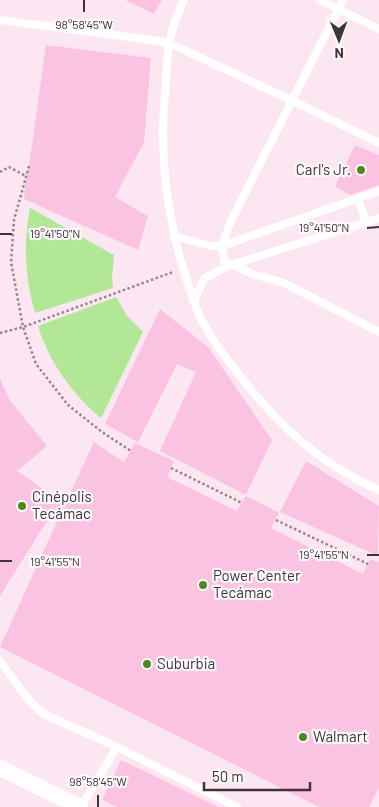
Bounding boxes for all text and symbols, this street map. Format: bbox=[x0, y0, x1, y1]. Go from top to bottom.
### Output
north arrow bbox=[314, 15, 364, 65]
text: 98°58'45"W bbox=[55, 17, 113, 31]
text: N bbox=[334, 45, 344, 62]
place label: Carl's Jr. bbox=[296, 160, 351, 178]
marker: Carl's Jr. bbox=[355, 164, 367, 176]
text: 19°41'50"N bbox=[299, 220, 349, 234]
text: 19°41'50"N bbox=[30, 226, 80, 240]
place label: Cinépolis Tecámac bbox=[32, 487, 92, 522]
marker: Cinépolis Tecámac bbox=[16, 500, 28, 512]
text: 19°41'55"N bbox=[299, 547, 349, 561]
text: 19°41'55"N bbox=[30, 554, 80, 568]
place label: Power Center Tecámac bbox=[213, 566, 301, 601]
marker: Power Center Tecámac bbox=[197, 579, 209, 591]
place label: Suburbia bbox=[157, 654, 215, 672]
marker: Suburbia bbox=[141, 658, 153, 670]
place label: Walmart bbox=[313, 727, 368, 745]
marker: Walmart bbox=[297, 731, 309, 743]
scale bar bbox=[204, 760, 310, 792]
text: 50 m bbox=[212, 767, 244, 785]
text: 98°58'45"W bbox=[69, 774, 127, 788]

